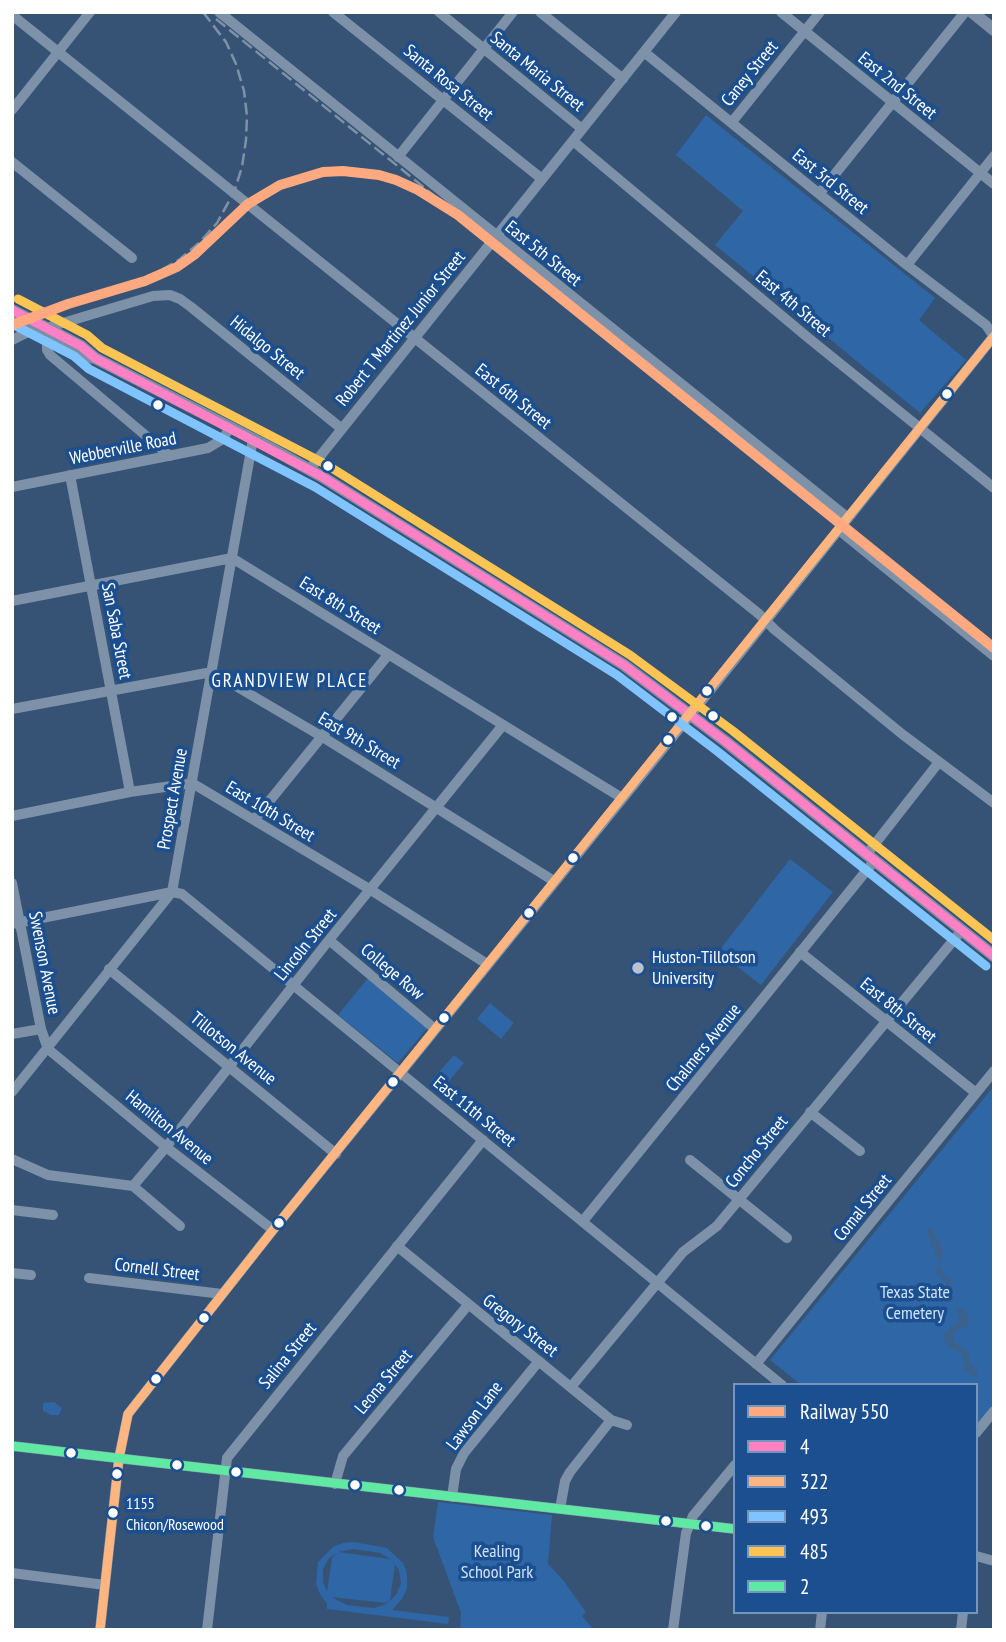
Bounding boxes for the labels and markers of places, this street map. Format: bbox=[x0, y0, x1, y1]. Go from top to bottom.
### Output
unlabelled marker bbox=[940, 387, 954, 401]
unlabelled marker bbox=[151, 398, 165, 412]
unlabelled marker bbox=[321, 459, 335, 473]
unlabelled marker bbox=[700, 684, 714, 698]
unlabelled marker bbox=[706, 709, 720, 723]
unlabelled marker bbox=[665, 710, 679, 724]
unlabelled marker bbox=[661, 733, 675, 747]
unlabelled marker bbox=[566, 851, 580, 865]
unlabelled marker bbox=[522, 906, 536, 920]
place label: Huston-Tillotson University bbox=[652, 947, 756, 990]
marker: Huston-Tillotson University bbox=[630, 960, 646, 976]
unlabelled marker bbox=[437, 1011, 451, 1025]
unlabelled marker bbox=[386, 1075, 400, 1089]
unlabelled marker bbox=[272, 1216, 286, 1230]
unlabelled marker bbox=[197, 1311, 211, 1325]
unlabelled marker bbox=[149, 1372, 163, 1386]
unlabelled marker bbox=[64, 1446, 78, 1460]
unlabelled marker bbox=[170, 1458, 184, 1472]
unlabelled marker bbox=[229, 1465, 243, 1479]
unlabelled marker bbox=[110, 1467, 124, 1481]
unlabelled marker bbox=[348, 1478, 362, 1492]
unlabelled marker bbox=[392, 1483, 406, 1497]
place label: 1155 Chicon/Rosewood bbox=[126, 1494, 224, 1532]
marker: 1155 Chicon/Rosewood bbox=[106, 1506, 120, 1520]
unlabelled marker bbox=[659, 1514, 673, 1528]
unlabelled marker bbox=[699, 1519, 713, 1533]

